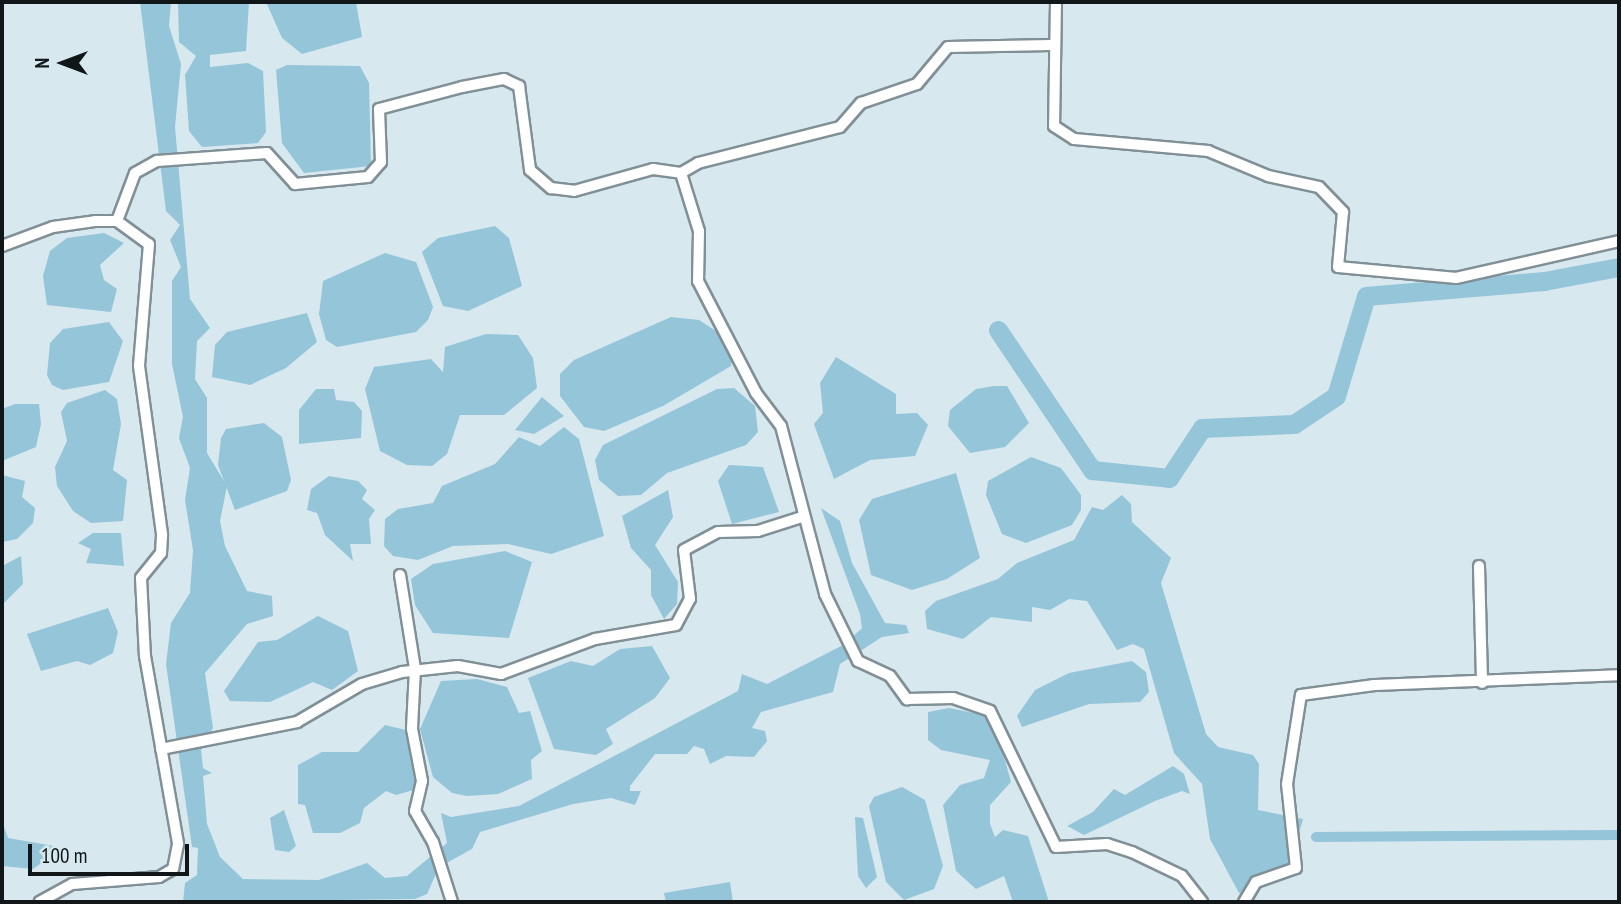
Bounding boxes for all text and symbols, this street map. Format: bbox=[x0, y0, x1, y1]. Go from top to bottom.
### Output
north arrow bbox=[28, 28, 98, 98]
text: N bbox=[30, 58, 54, 68]
scale bar bbox=[32, 830, 192, 874]
text: 100 m bbox=[41, 842, 87, 869]

